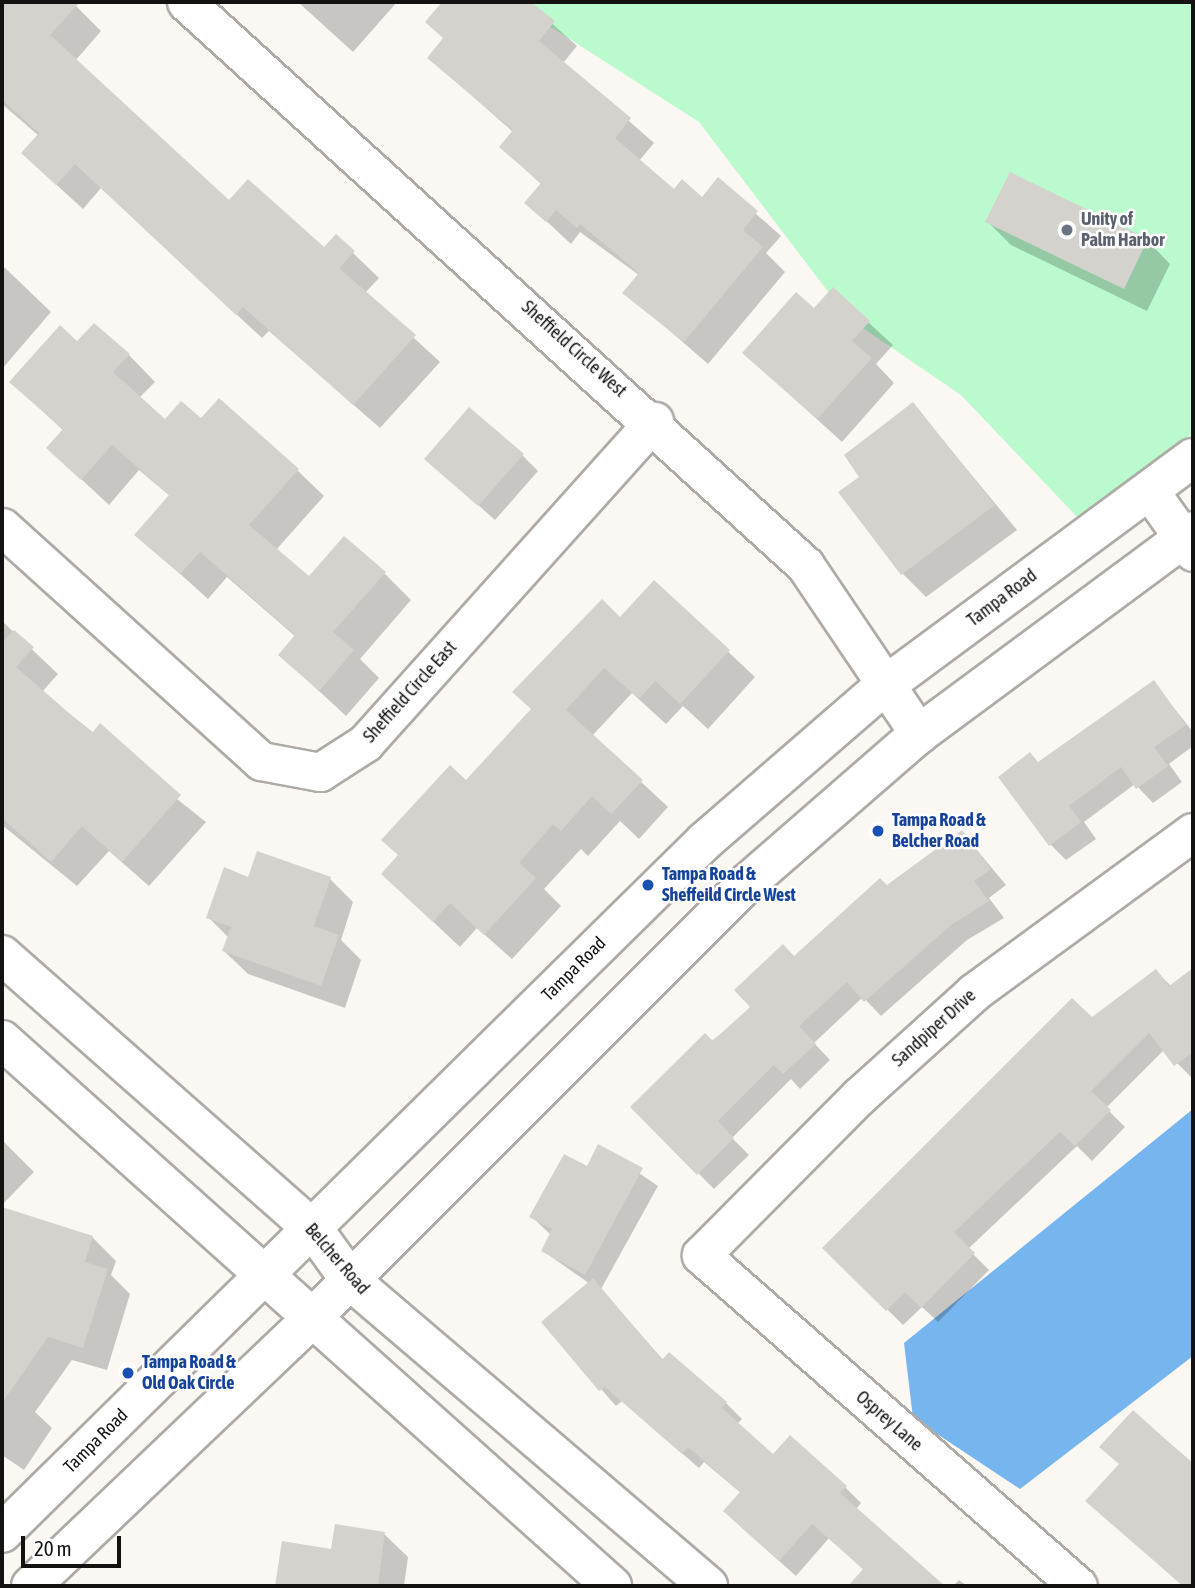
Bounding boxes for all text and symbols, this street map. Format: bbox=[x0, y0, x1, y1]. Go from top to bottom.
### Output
place label: Unity of Palm Harbor bbox=[1081, 209, 1164, 252]
marker: Unity of Palm Harbor bbox=[1059, 222, 1075, 238]
street label: Sheffield Circle West bbox=[517, 296, 631, 402]
street label: Tampa Road bbox=[963, 565, 1041, 631]
street label: Sheffield Circle East bbox=[359, 637, 461, 747]
place label: Tampa Road & Belcher Road bbox=[892, 810, 986, 852]
marker: Tampa Road & Belcher Road bbox=[870, 823, 886, 839]
place label: Tampa Road & Sheffeild Circle West bbox=[662, 864, 796, 906]
marker: Tampa Road & Sheffeild Circle West bbox=[640, 877, 656, 893]
street label: Tampa Road bbox=[537, 932, 611, 1006]
street label: Sandpiper Drive bbox=[888, 985, 980, 1071]
street label: Belcher Road bbox=[300, 1219, 374, 1299]
place label: Tampa Road & Old Oak Circle bbox=[142, 1352, 236, 1394]
marker: Tampa Road & Old Oak Circle bbox=[120, 1365, 136, 1381]
street label: Osprey Lane bbox=[851, 1386, 927, 1456]
street label: Tampa Road bbox=[59, 1404, 133, 1478]
scale bar bbox=[24, 1522, 124, 1566]
text: 20 m bbox=[34, 1536, 72, 1560]

